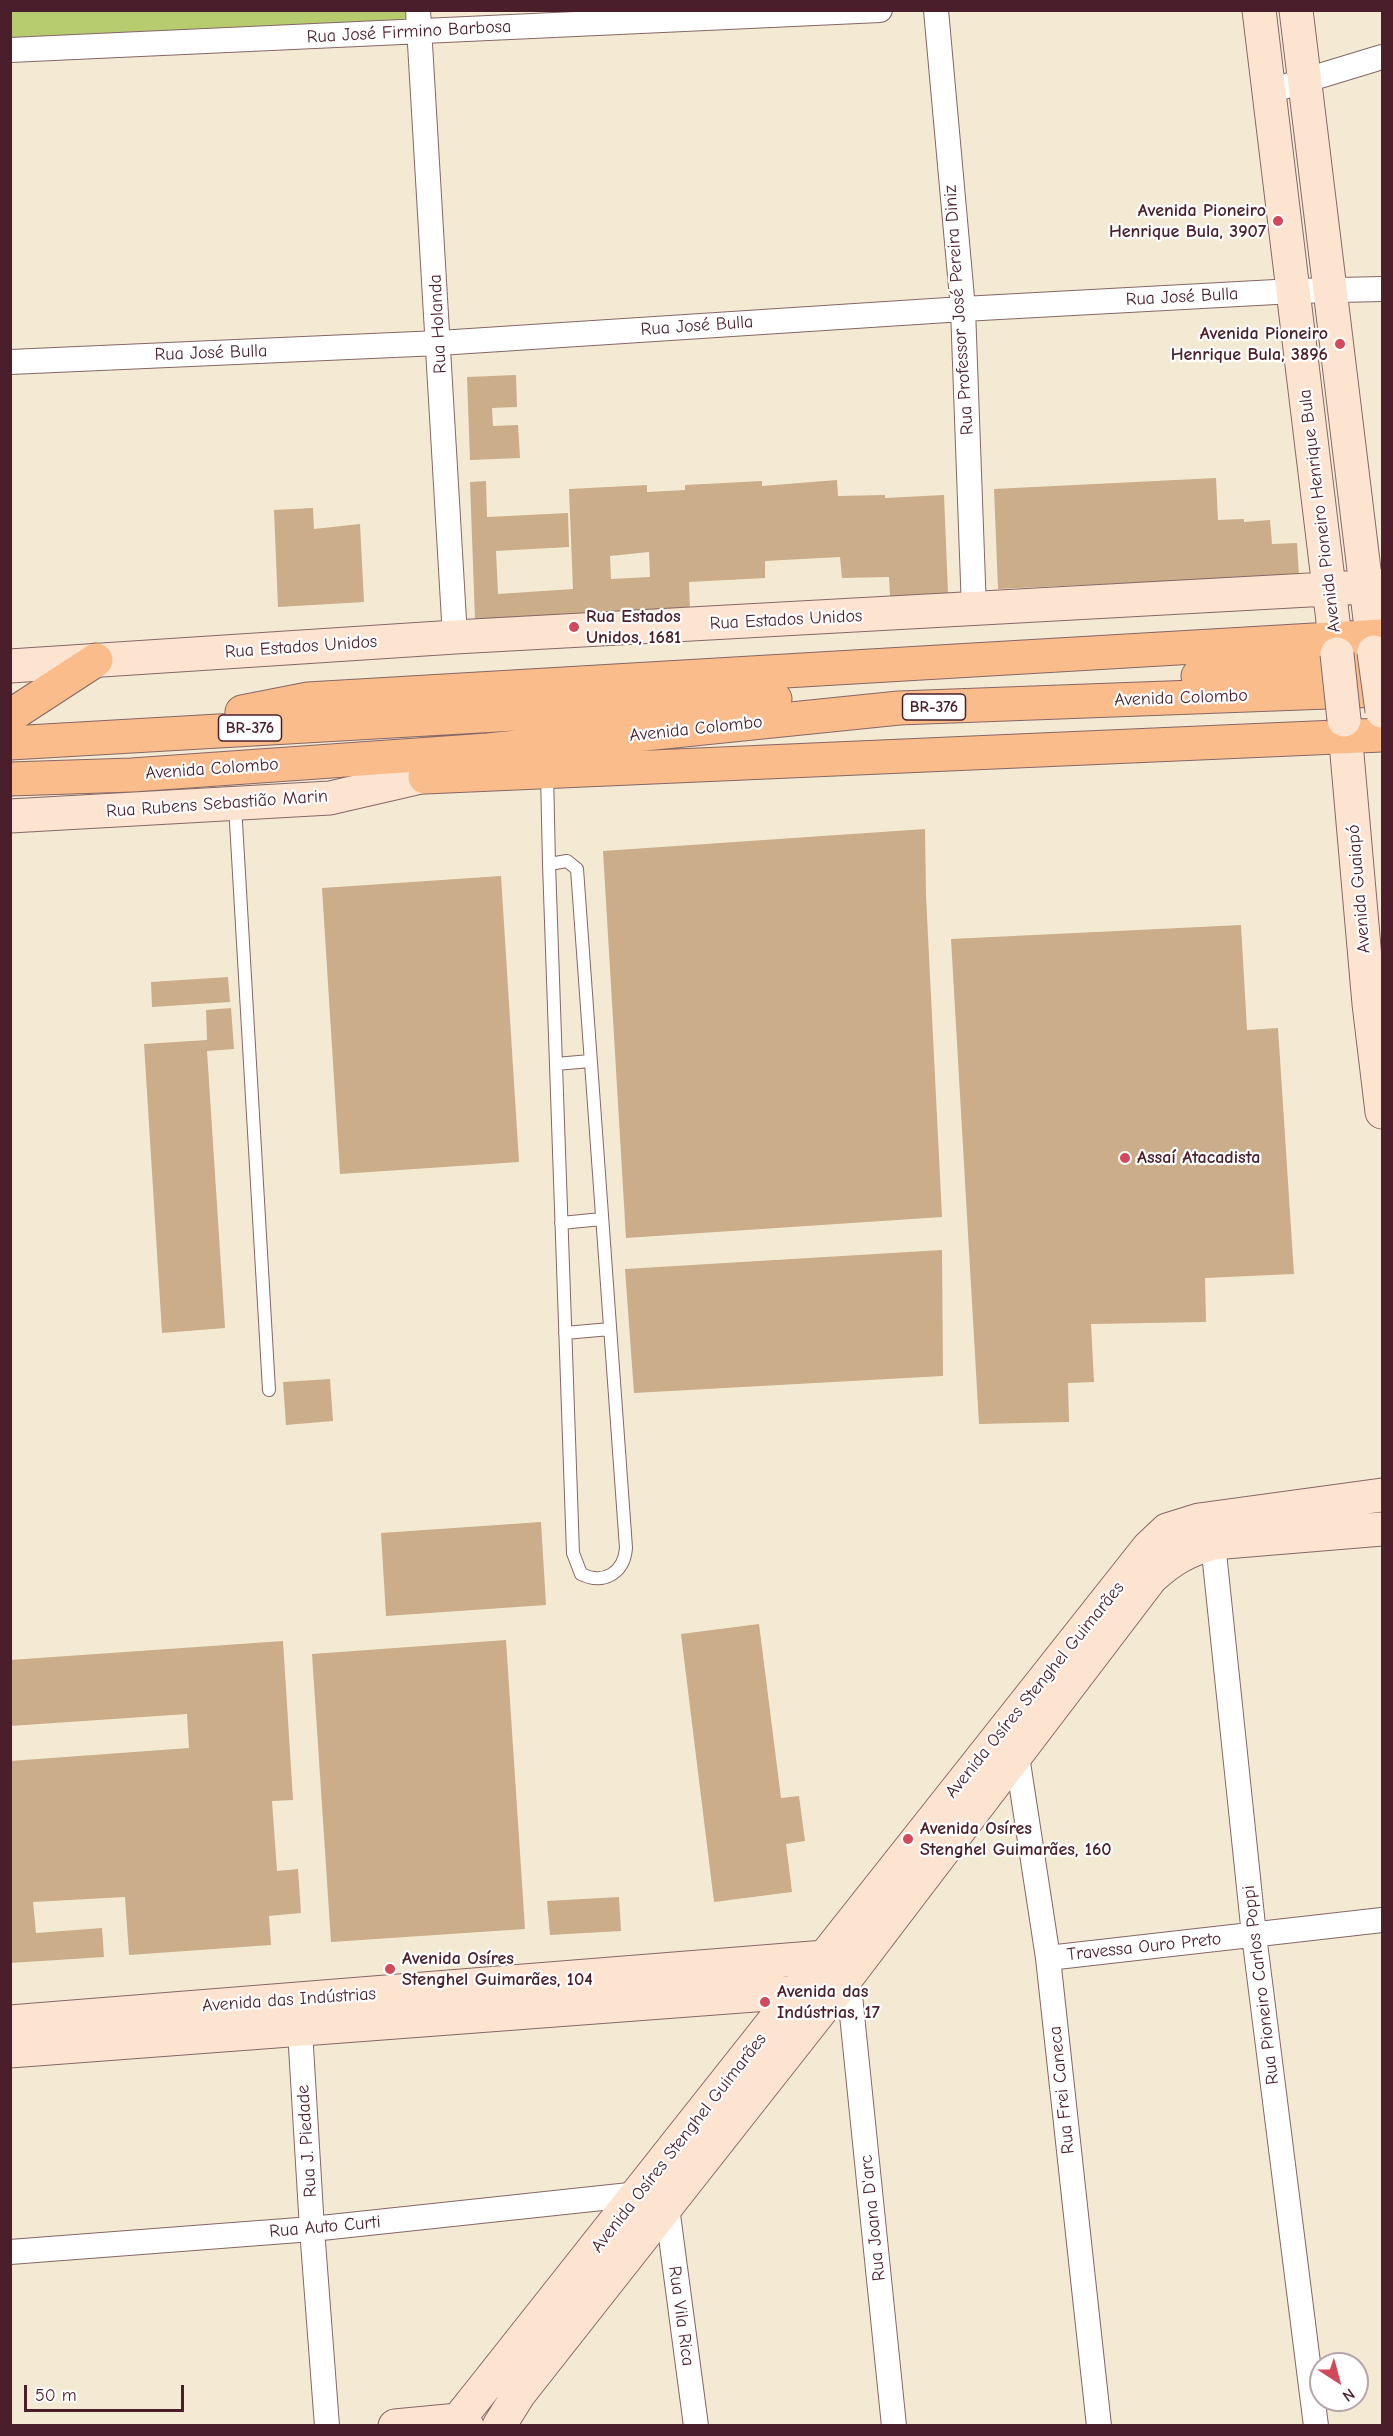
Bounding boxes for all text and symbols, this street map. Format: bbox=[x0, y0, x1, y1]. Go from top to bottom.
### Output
street label: Rua José Firmino Barbosa bbox=[306, 16, 512, 48]
street label: Rua Professor José Pereira Diniz bbox=[939, 184, 979, 436]
place label: Avenida Pioneiro Henrique Bula, 3907 bbox=[1109, 200, 1266, 242]
marker: Avenida Pioneiro Henrique Bula, 3907 bbox=[1271, 214, 1285, 228]
street label: Rua Holanda bbox=[425, 274, 451, 374]
street label: Rua José Bulla bbox=[1125, 283, 1239, 311]
street label: Rua José Bulla bbox=[640, 311, 754, 341]
place label: Avenida Pioneiro Henrique Bula, 3896 bbox=[1171, 323, 1328, 366]
marker: Avenida Pioneiro Henrique Bula, 3896 bbox=[1333, 337, 1347, 351]
street label: Rua José Bulla bbox=[154, 340, 268, 366]
street label: Avenida Pioneiro Henrique Bula bbox=[1294, 388, 1346, 634]
street label: Rua Estados Unidos bbox=[709, 605, 863, 635]
place label: Rua Estados Unidos, 1681 bbox=[586, 606, 681, 648]
marker: Rua Estados Unidos, 1681 bbox=[567, 620, 581, 634]
street label: Rua Estados Unidos bbox=[224, 631, 378, 663]
street label: Avenida Colombo bbox=[1114, 685, 1248, 711]
road number: BR-376 bbox=[902, 694, 966, 720]
street label: Avenida Colombo bbox=[628, 711, 764, 747]
road number: BR-376 bbox=[218, 715, 282, 741]
street label: Avenida Colombo bbox=[145, 754, 279, 784]
street label: Rua Rubens Sebastião Marin bbox=[105, 785, 329, 823]
street label: Avenida Guaiapó bbox=[1343, 824, 1375, 954]
place label: Assaí Atacadista bbox=[1137, 1147, 1260, 1169]
marker: Assaí Atacadista bbox=[1118, 1151, 1132, 1165]
street label: Avenida Osíres Stenghel Guimarães bbox=[941, 1577, 1129, 1803]
place label: Avenida Osíres Stenghel Guimarães, 160 bbox=[920, 1818, 1112, 1860]
marker: Avenida Osíres Stenghel Guimarães, 160 bbox=[901, 1832, 915, 1846]
street label: Rua Pioneiro Carlos Poppi bbox=[1238, 1884, 1284, 2086]
street label: Travessa Ouro Preto bbox=[1066, 1928, 1222, 1966]
place label: Avenida Osíres Stenghel Guimarães, 104 bbox=[402, 1948, 593, 1990]
marker: Avenida Osíres Stenghel Guimarães, 104 bbox=[383, 1962, 397, 1976]
place label: Avenida das Indústrias, 17 bbox=[777, 1981, 880, 2024]
street label: Avenida das Indústrias bbox=[201, 1983, 377, 2017]
marker: Avenida das Indústrias, 17 bbox=[758, 1995, 772, 2009]
street label: Rua Frei Caneca bbox=[1045, 2025, 1079, 2155]
street label: Avenida Osíres Stenghel Guimarães bbox=[587, 2029, 771, 2257]
street label: Rua J. Piedade bbox=[292, 2084, 322, 2198]
street label: Rua Joana D'arc bbox=[856, 2154, 890, 2282]
street label: Rua Auto Curti bbox=[268, 2211, 382, 2243]
street label: Rua Vila Rica bbox=[663, 2264, 699, 2368]
north arrow bbox=[1309, 2352, 1369, 2412]
scale bar bbox=[27, 2373, 188, 2411]
text: 50 m bbox=[35, 2385, 77, 2406]
text: N bbox=[1339, 2385, 1358, 2405]

